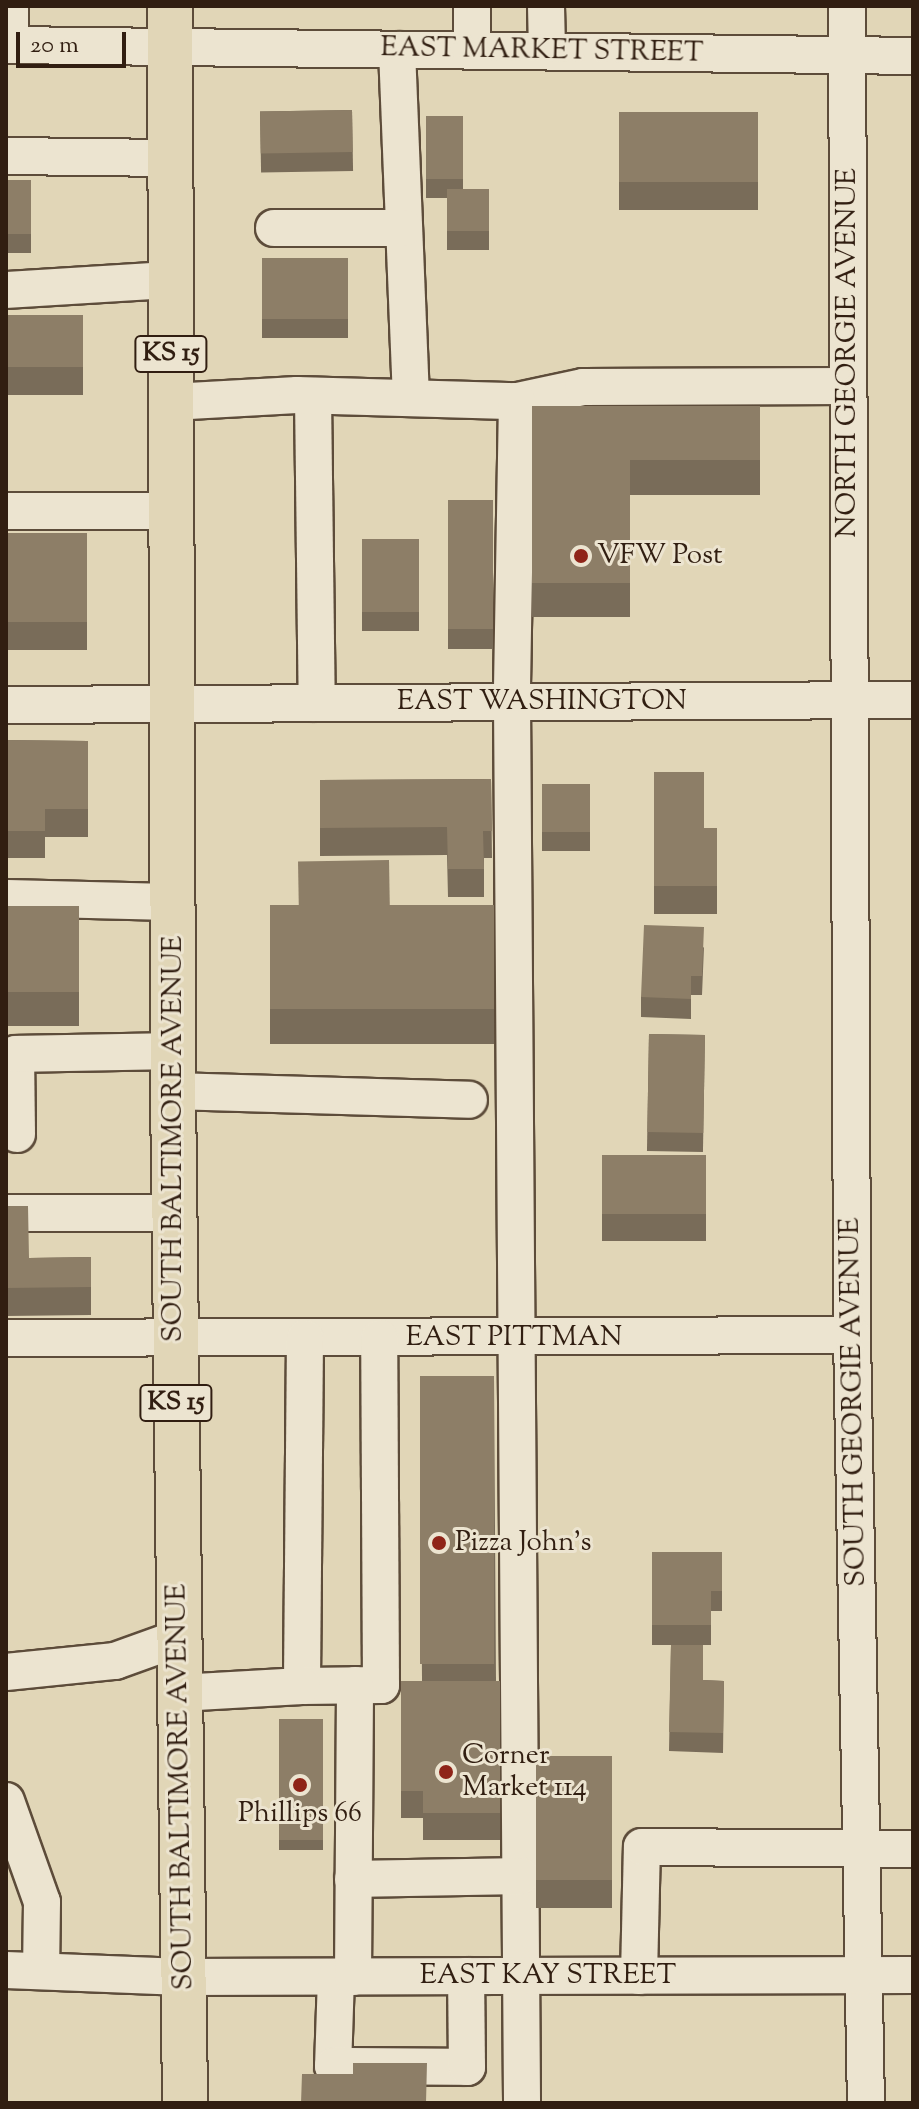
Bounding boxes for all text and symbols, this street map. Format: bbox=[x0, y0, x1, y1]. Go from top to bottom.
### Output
scale bar bbox=[20, 16, 130, 66]
text: 20 m bbox=[30, 29, 79, 63]
street label: EAST MARKET STREET bbox=[380, 31, 704, 71]
street label: NORTH GEORGIE AVENUE bbox=[831, 168, 865, 538]
road number: KS 15 bbox=[133, 332, 209, 376]
place label: VFW Post bbox=[597, 539, 723, 573]
marker: VFW Post bbox=[572, 547, 590, 565]
street label: EAST WASHINGTON bbox=[397, 685, 687, 719]
street label: SOUTH BALTIMORE AVENUE bbox=[157, 936, 191, 1342]
street label: SOUTH GEORGIE AVENUE bbox=[834, 1217, 874, 1587]
street label: EAST PITTMAN bbox=[406, 1321, 622, 1355]
road number: KS 15 bbox=[138, 1381, 214, 1425]
place label: Pizza John's bbox=[455, 1526, 591, 1560]
marker: Pizza John's bbox=[430, 1534, 448, 1552]
street label: SOUTH BALTIMORE AVENUE bbox=[161, 1583, 201, 1991]
place label: Corner Market 114 bbox=[462, 1739, 587, 1805]
marker: Corner Market 114 bbox=[437, 1763, 455, 1781]
marker: Phillips 66 bbox=[291, 1776, 309, 1794]
place label: Phillips 66 bbox=[238, 1797, 362, 1831]
street label: EAST KAY STREET bbox=[420, 1959, 676, 1993]

